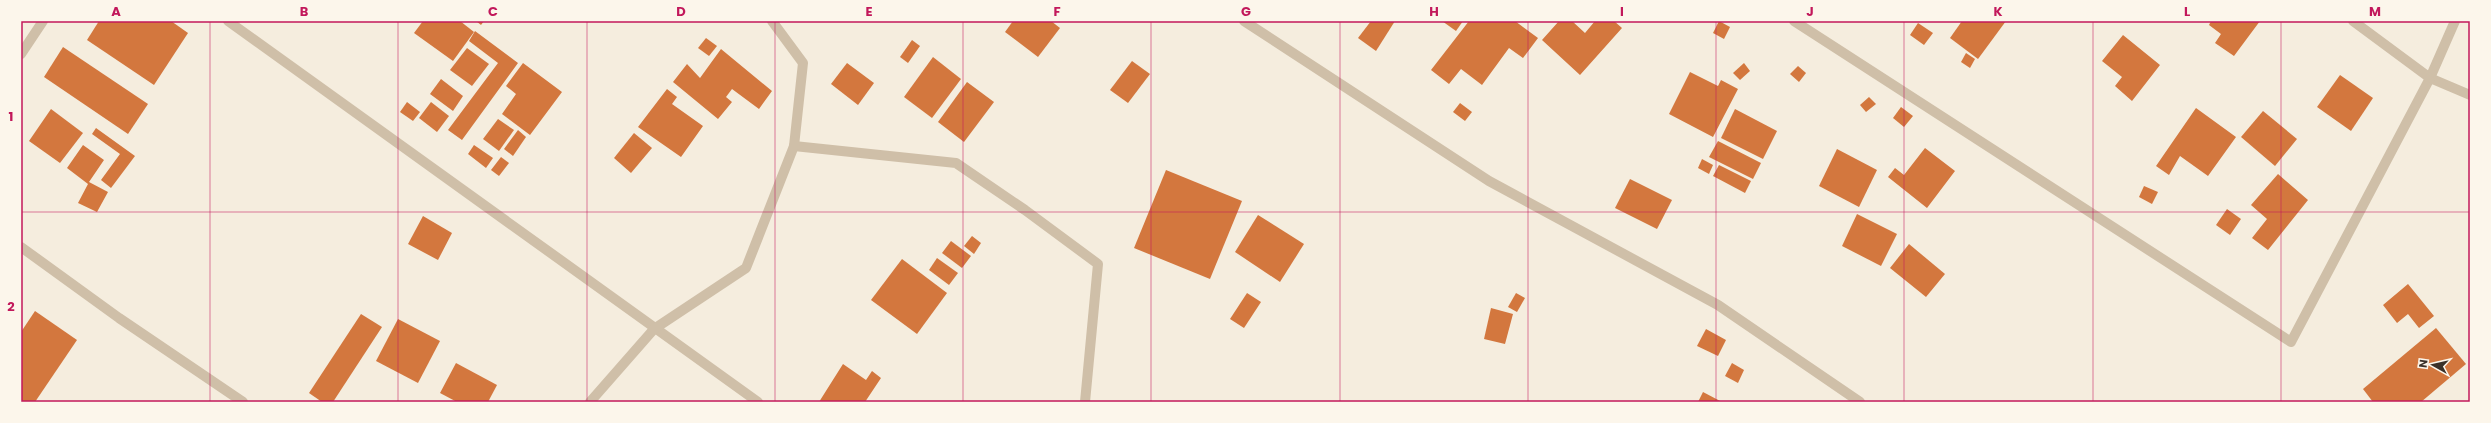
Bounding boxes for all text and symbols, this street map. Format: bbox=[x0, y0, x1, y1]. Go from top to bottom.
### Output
text: A bbox=[111, 2, 121, 21]
text: B bbox=[300, 2, 309, 21]
text: C bbox=[488, 2, 498, 21]
text: D bbox=[676, 2, 686, 21]
text: E bbox=[865, 2, 873, 21]
text: F bbox=[1053, 2, 1061, 21]
text: G bbox=[1241, 2, 1251, 21]
text: H bbox=[1429, 2, 1439, 21]
text: I bbox=[1620, 2, 1624, 21]
text: J bbox=[1806, 2, 1814, 21]
text: K bbox=[1993, 2, 2003, 21]
text: L bbox=[2184, 2, 2190, 21]
text: M bbox=[2369, 2, 2381, 21]
text: 1 bbox=[9, 107, 13, 126]
text: 2 bbox=[7, 297, 15, 316]
north arrow bbox=[2413, 345, 2453, 385]
text: N bbox=[2415, 358, 2432, 369]

